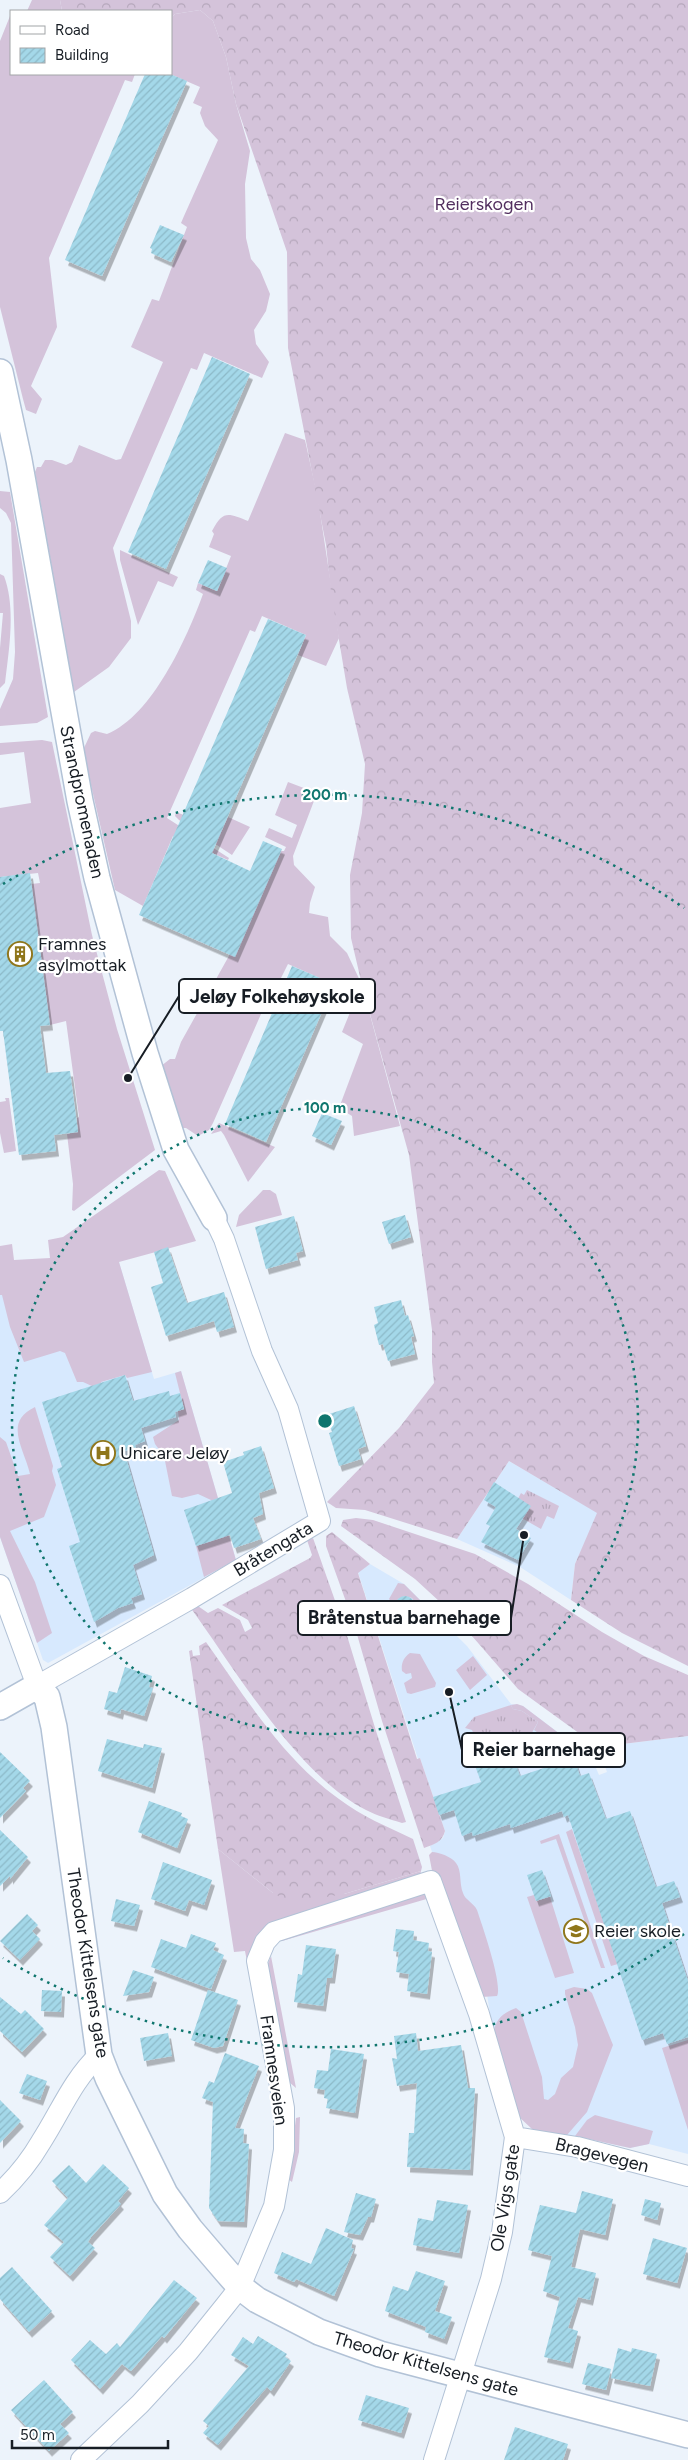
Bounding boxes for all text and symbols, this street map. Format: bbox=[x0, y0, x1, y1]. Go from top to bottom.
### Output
legend bbox=[10, 10, 172, 75]
text: Road bbox=[55, 21, 90, 39]
text: Building bbox=[55, 46, 109, 64]
park label: Reierskogen bbox=[435, 193, 534, 215]
street label: Strandpromenaden bbox=[55, 724, 109, 880]
text: 200 m bbox=[303, 786, 347, 804]
place label: Framnes asylmottak bbox=[38, 933, 126, 976]
building icon: Framnes asylmottak bbox=[7, 941, 33, 967]
callout: Jeløy Folkehøyskole bbox=[179, 979, 375, 1013]
text: Jeløy Folkehøyskole bbox=[189, 985, 365, 1008]
text: 100 m bbox=[304, 1099, 346, 1117]
centre of rings bbox=[316, 1412, 334, 1430]
hospital icon: Unicare Jeløy bbox=[90, 1440, 116, 1466]
place label: Unicare Jeløy bbox=[120, 1442, 229, 1464]
street label: Bråtengata bbox=[229, 1517, 317, 1581]
callout: Bråtenstua barnehage bbox=[298, 1601, 511, 1635]
text: Bråtenstua barnehage bbox=[308, 1606, 501, 1629]
callout: Reier barnehage bbox=[462, 1733, 625, 1767]
text: Reier barnehage bbox=[473, 1738, 616, 1761]
street label: Theodor Kittelsens gate bbox=[62, 1867, 114, 2060]
school or university icon: Reier skole bbox=[563, 1918, 589, 1944]
place label: Reier skole bbox=[594, 1920, 681, 1942]
street label: Framnesveien bbox=[255, 2013, 293, 2127]
street label: Bragevegen bbox=[553, 2133, 651, 2177]
street label: Ole Vigs gate bbox=[486, 2142, 524, 2253]
street label: Theodor Kittelsens gate bbox=[331, 2327, 521, 2401]
scale bar bbox=[12, 2418, 169, 2450]
text: 50 m bbox=[20, 2426, 55, 2444]

